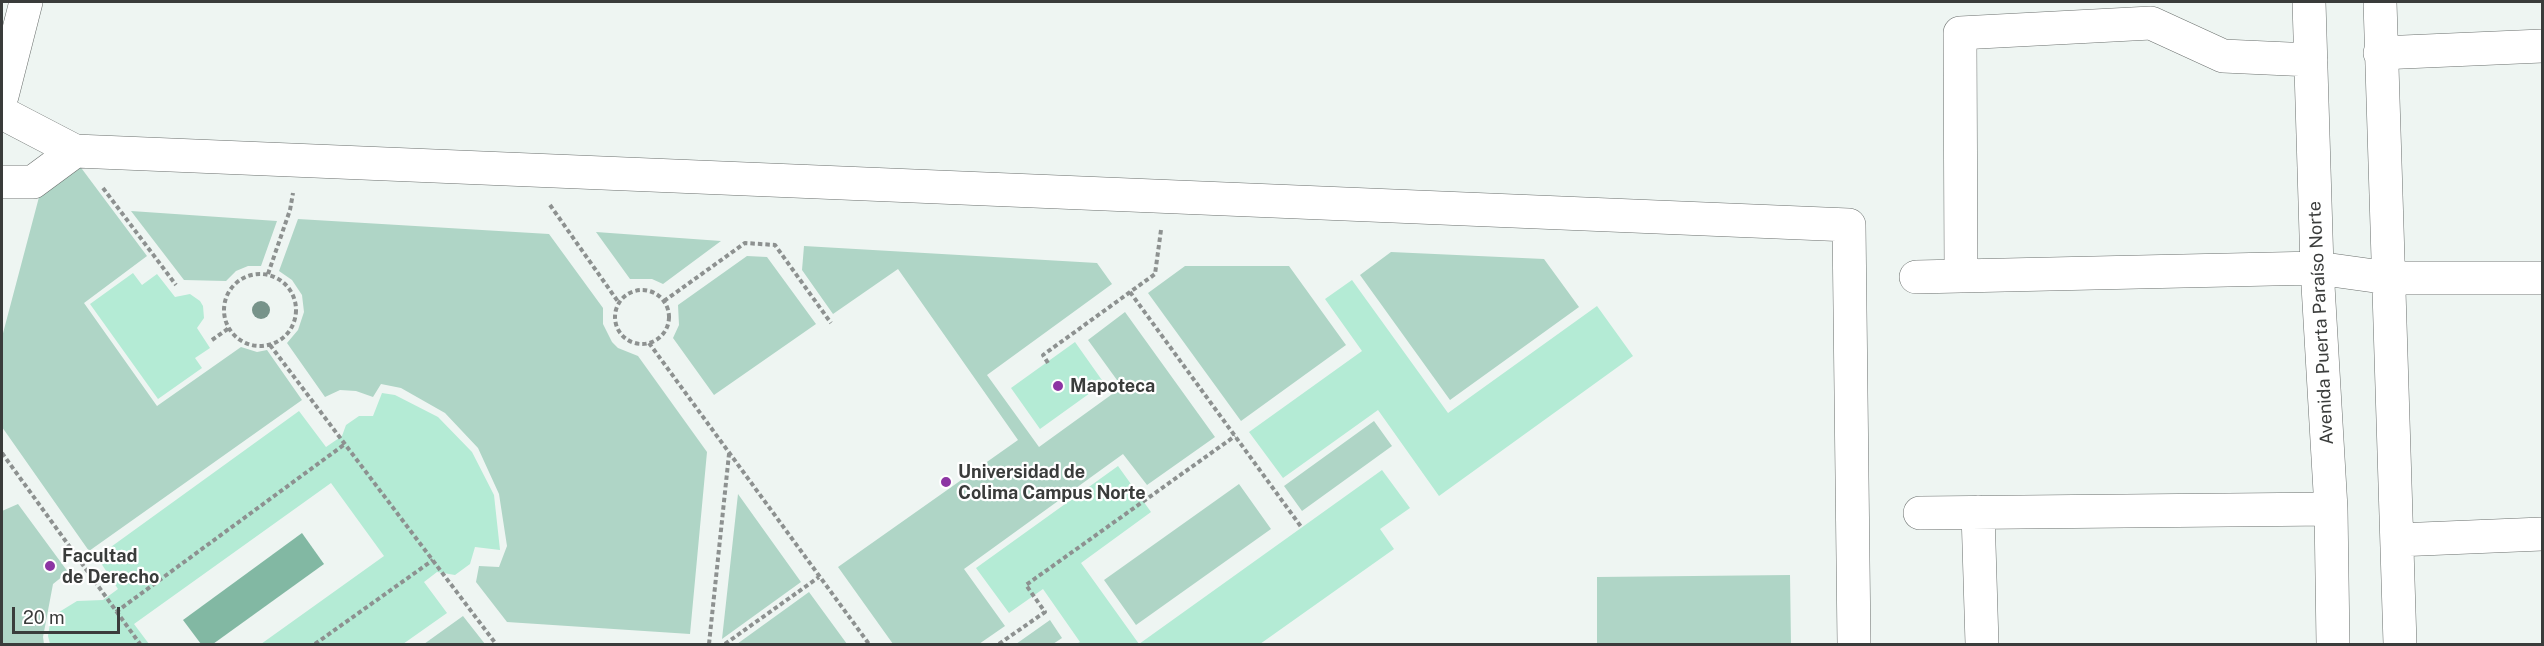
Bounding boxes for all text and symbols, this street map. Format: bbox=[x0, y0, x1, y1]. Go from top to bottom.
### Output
street label: Avenida Puerta Paraíso Norte bbox=[2304, 201, 2338, 445]
place label: Mapoteca bbox=[1070, 375, 1155, 397]
marker: Mapoteca bbox=[1051, 379, 1065, 393]
place label: Universidad de Colima Campus Norte bbox=[958, 461, 1146, 504]
marker: Universidad de Colima Campus Norte bbox=[939, 475, 953, 489]
place label: Facultad de Derecho bbox=[62, 545, 159, 588]
marker: Facultad de Derecho bbox=[43, 559, 57, 573]
scale bar bbox=[15, 595, 123, 633]
text: 20 m bbox=[23, 607, 65, 628]

